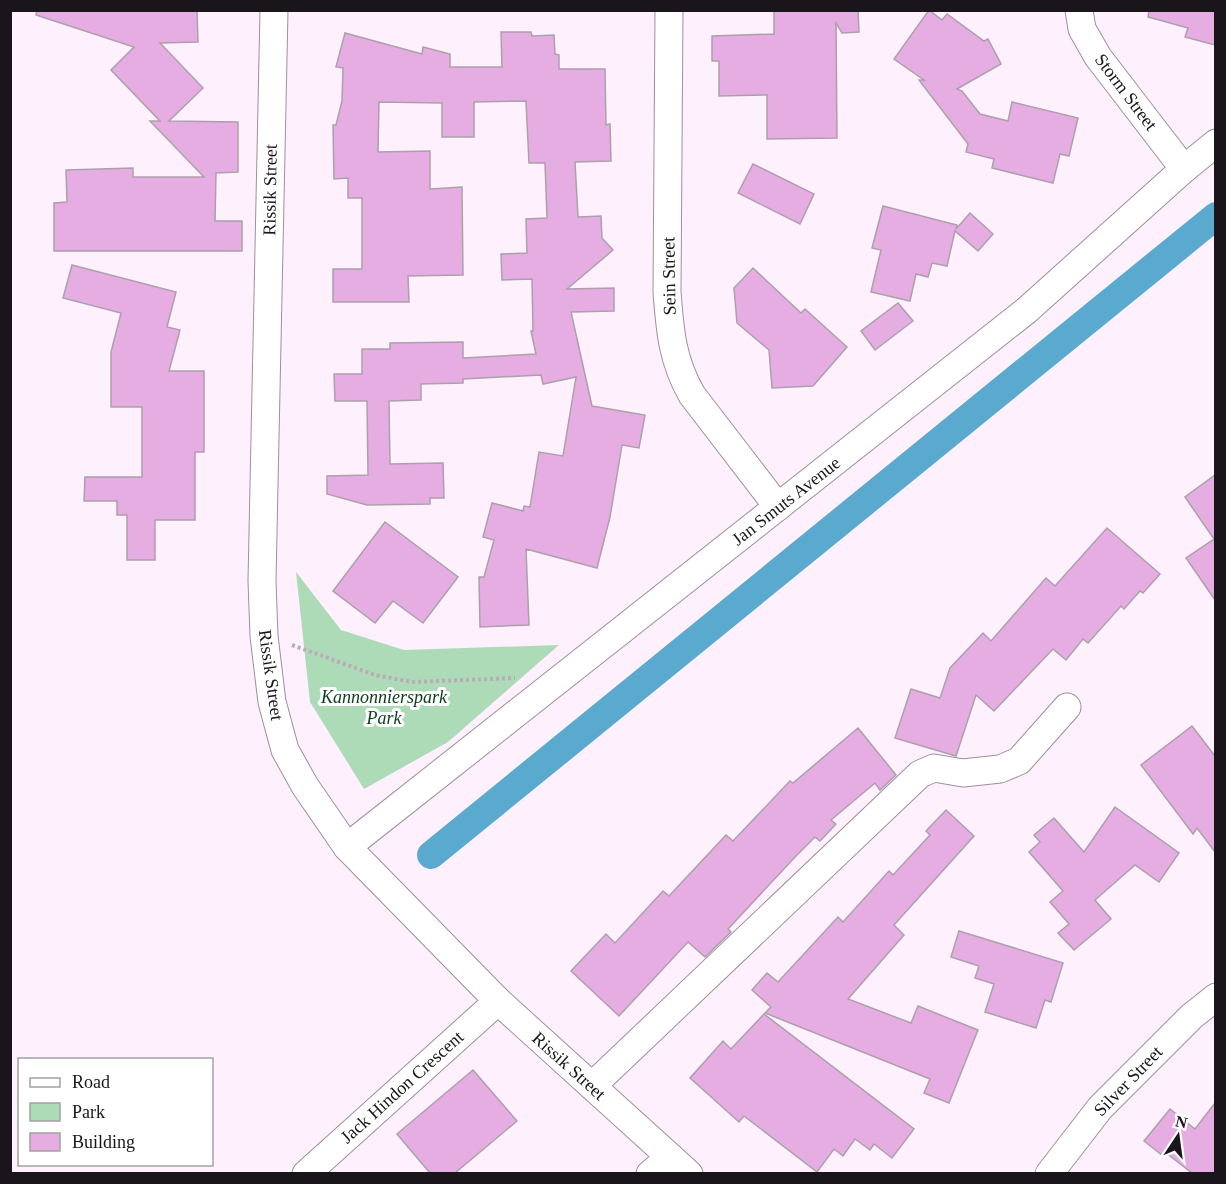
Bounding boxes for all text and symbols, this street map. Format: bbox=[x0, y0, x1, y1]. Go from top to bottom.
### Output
street label: Storm Street bbox=[1091, 50, 1161, 134]
street label: Rissik Street bbox=[259, 144, 281, 236]
street label: Sein Street bbox=[658, 237, 680, 315]
street label: Jan Smuts Avenue bbox=[728, 453, 844, 549]
street label: Rissik Street bbox=[255, 628, 287, 722]
park label: Kannonnierspark Park bbox=[320, 687, 448, 728]
street label: Jack Hindon Crescent bbox=[337, 1027, 467, 1147]
street label: Rissik Street bbox=[528, 1028, 610, 1104]
street label: Silver Street bbox=[1090, 1042, 1166, 1120]
legend bbox=[18, 1058, 213, 1166]
text: Road bbox=[72, 1072, 110, 1092]
text: Park bbox=[72, 1102, 105, 1122]
north arrow bbox=[1148, 1106, 1208, 1166]
text: N bbox=[1174, 1112, 1189, 1132]
text: Building bbox=[72, 1132, 135, 1152]

